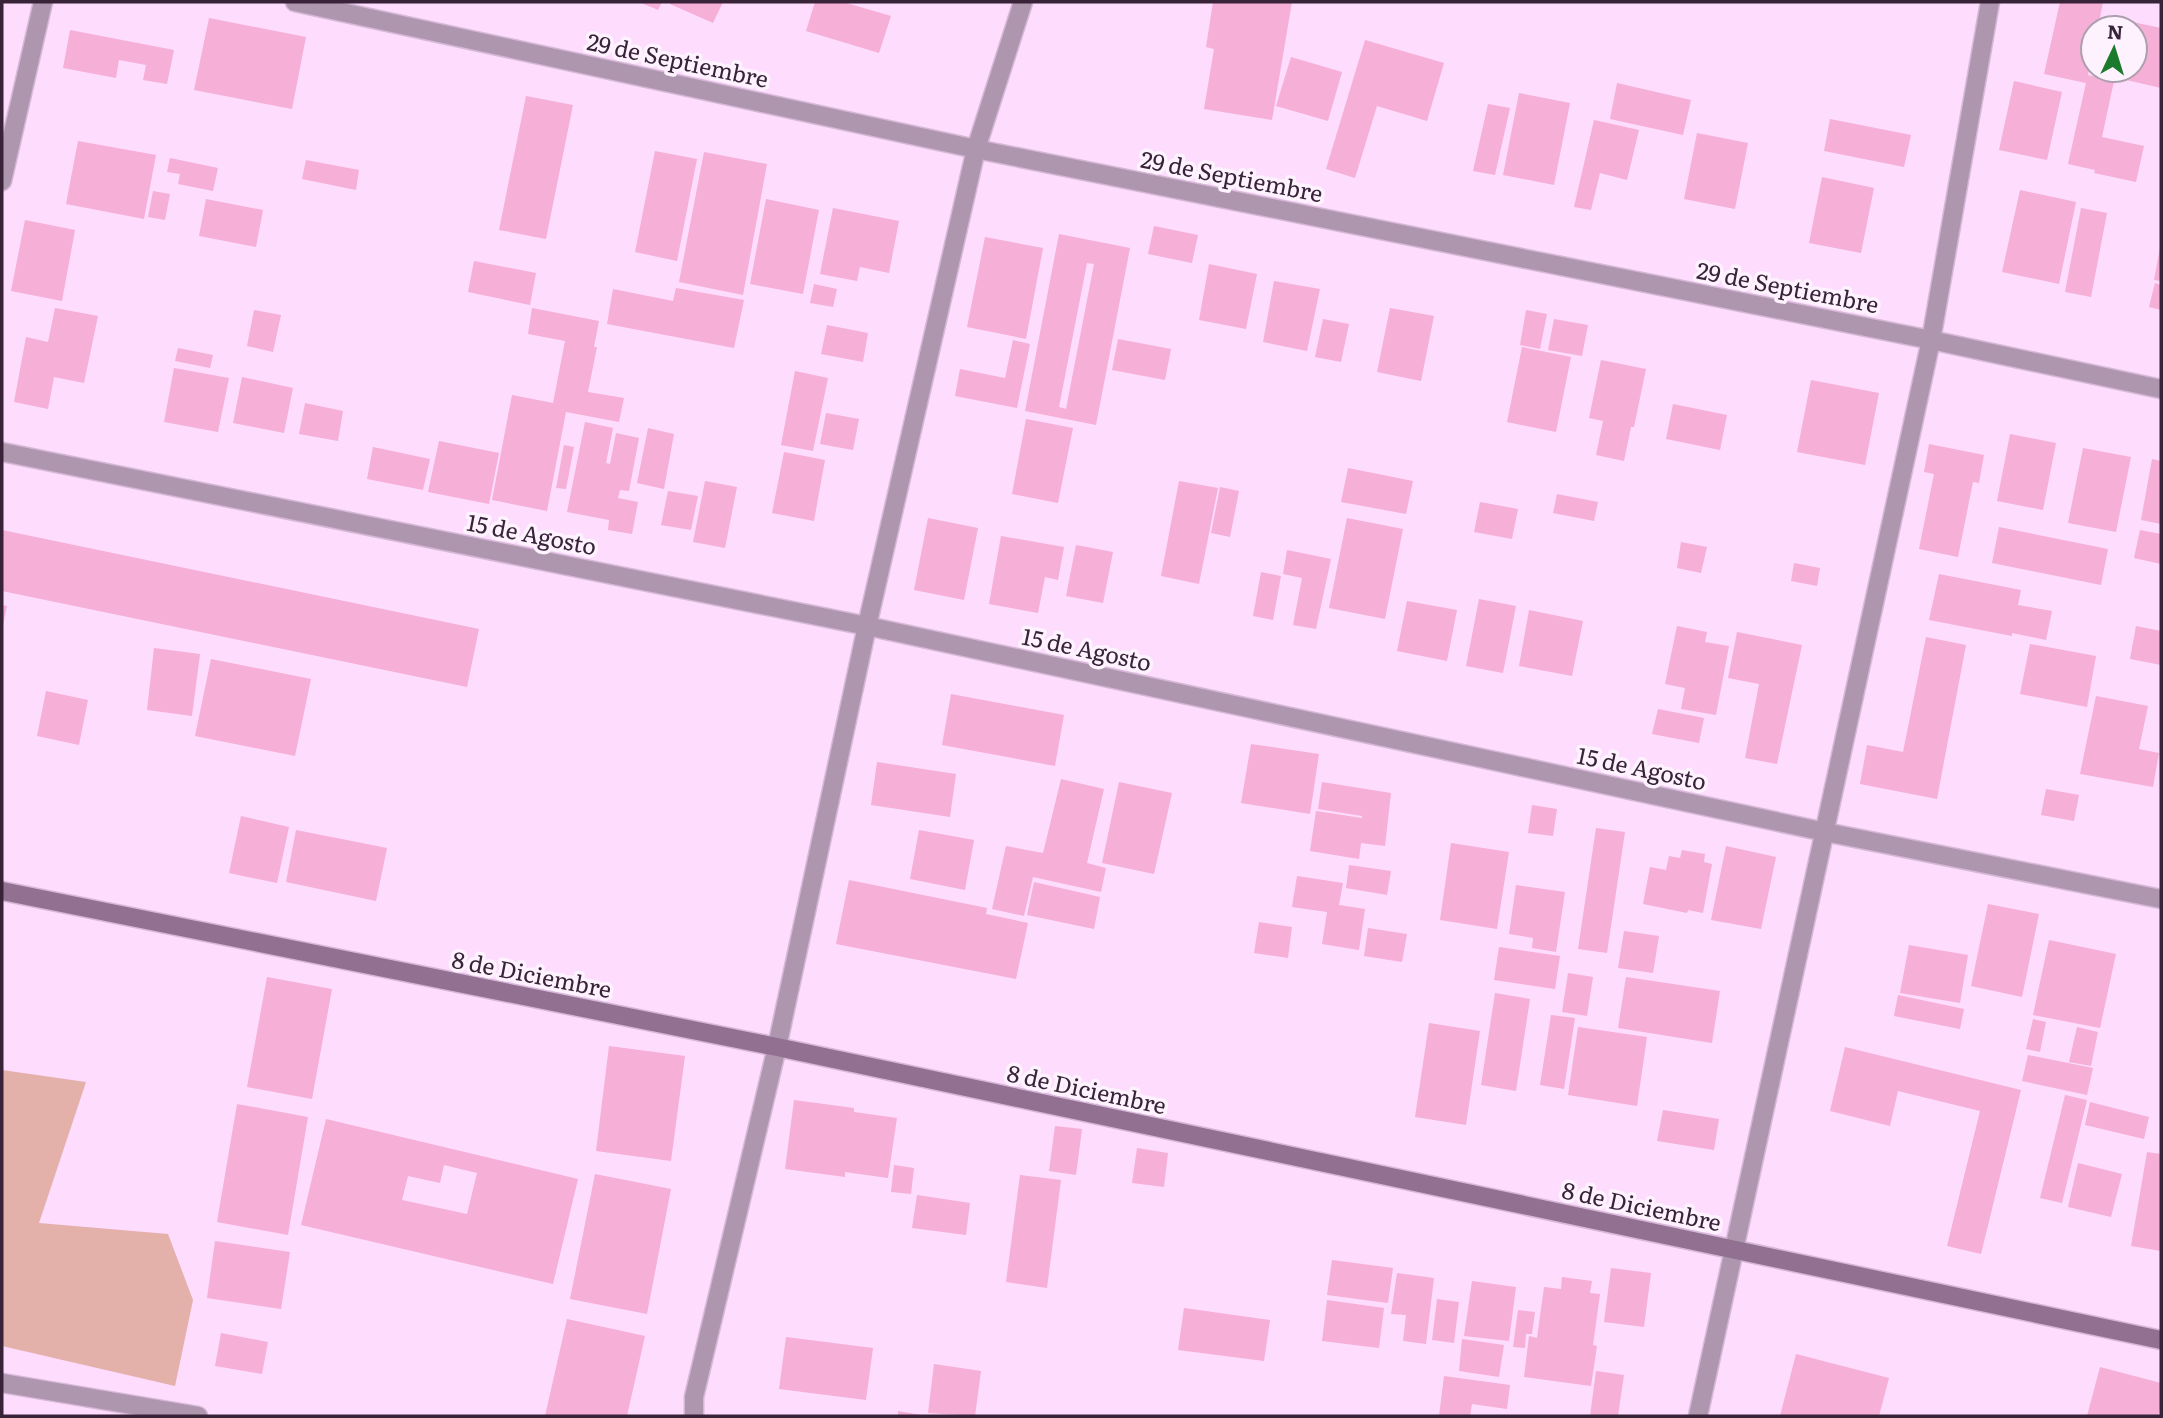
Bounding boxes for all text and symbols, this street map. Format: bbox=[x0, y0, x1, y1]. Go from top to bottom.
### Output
north arrow bbox=[2079, 14, 2149, 84]
text: N bbox=[2106, 17, 2124, 46]
street label: 29 de Septiembre bbox=[584, 23, 772, 95]
street label: 29 de Septiembre bbox=[1138, 141, 1326, 209]
street label: 29 de Septiembre bbox=[1694, 252, 1882, 320]
street label: 15 de Agosto bbox=[464, 504, 600, 562]
street label: 15 de Agosto bbox=[1019, 618, 1155, 678]
street label: 15 de Agosto bbox=[1574, 737, 1710, 797]
street label: 8 de Diciembre bbox=[449, 941, 615, 1005]
street label: 8 de Diciembre bbox=[1004, 1055, 1170, 1121]
street label: 8 de Diciembre bbox=[1559, 1172, 1725, 1238]

